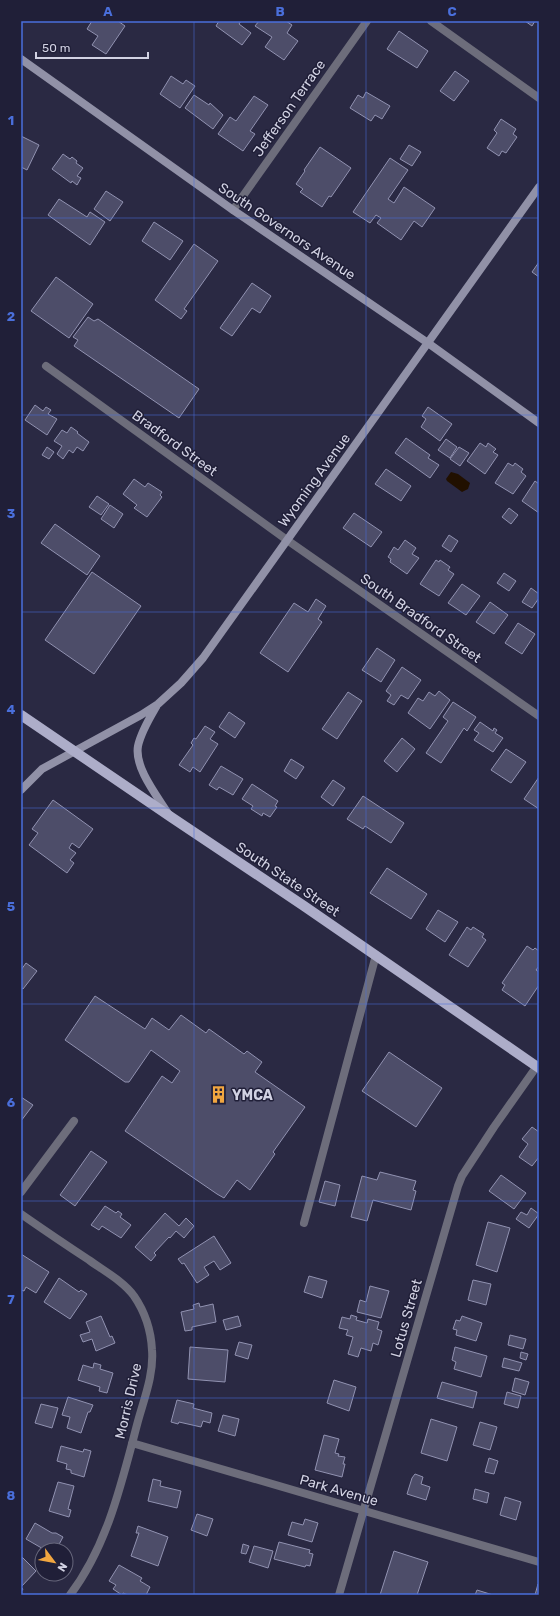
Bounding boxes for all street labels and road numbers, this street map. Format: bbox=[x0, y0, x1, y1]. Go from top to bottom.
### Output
street label: Jefferson Terrace bbox=[250, 56, 329, 160]
street label: South Governors Avenue bbox=[215, 179, 359, 284]
street label: Bradford Street bbox=[129, 407, 221, 480]
street label: Wyoming Avenue bbox=[275, 430, 354, 530]
street label: South Bradford Street bbox=[357, 570, 485, 667]
street label: South State Street bbox=[233, 838, 343, 921]
street label: Lotus Street bbox=[387, 1277, 426, 1359]
street label: Morris Drive bbox=[111, 1361, 146, 1441]
street label: Park Avenue bbox=[298, 1471, 380, 1510]

